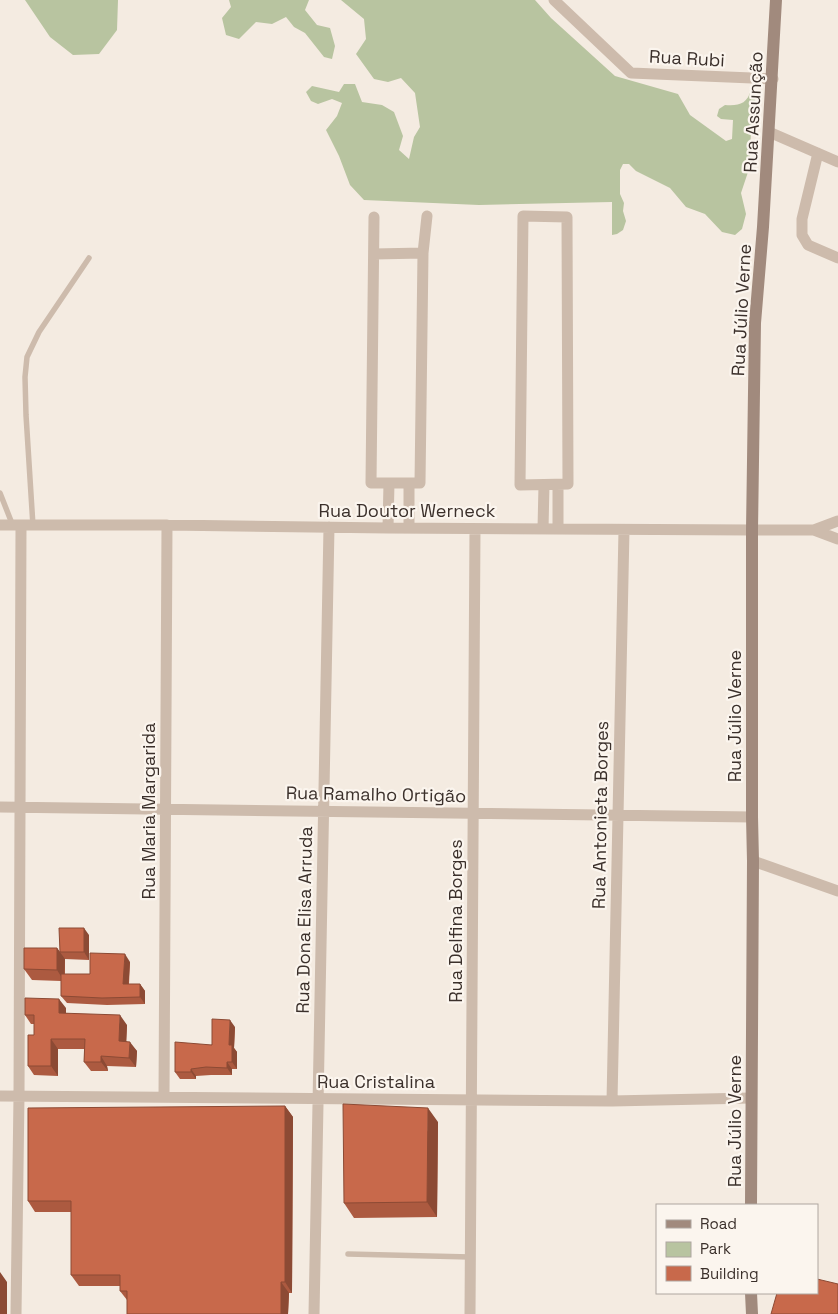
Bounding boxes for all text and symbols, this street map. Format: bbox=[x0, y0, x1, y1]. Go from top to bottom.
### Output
street label: Rua Rubi bbox=[649, 45, 725, 71]
street label: Rua Assunção bbox=[738, 51, 768, 173]
street label: Rua Júlio Verne bbox=[726, 243, 756, 377]
street label: Rua Doutor Werneck bbox=[319, 499, 496, 522]
street label: Rua Júlio Verne bbox=[723, 650, 746, 782]
street label: Rua Antonieta Borges bbox=[587, 721, 613, 909]
street label: Rua Maria Margarida bbox=[137, 723, 160, 899]
street label: Rua Ramalho Ortigão bbox=[286, 781, 466, 807]
street label: Rua Dona Elisa Arruda bbox=[291, 826, 317, 1014]
street label: Rua Delfina Borges bbox=[444, 839, 467, 1003]
street label: Rua Júlio Verne bbox=[723, 1055, 746, 1187]
street label: Rua Cristalina bbox=[317, 1070, 435, 1093]
legend bbox=[656, 1204, 818, 1294]
text: Road bbox=[700, 1214, 737, 1233]
text: Park bbox=[700, 1239, 731, 1258]
text: Building bbox=[700, 1264, 759, 1283]

